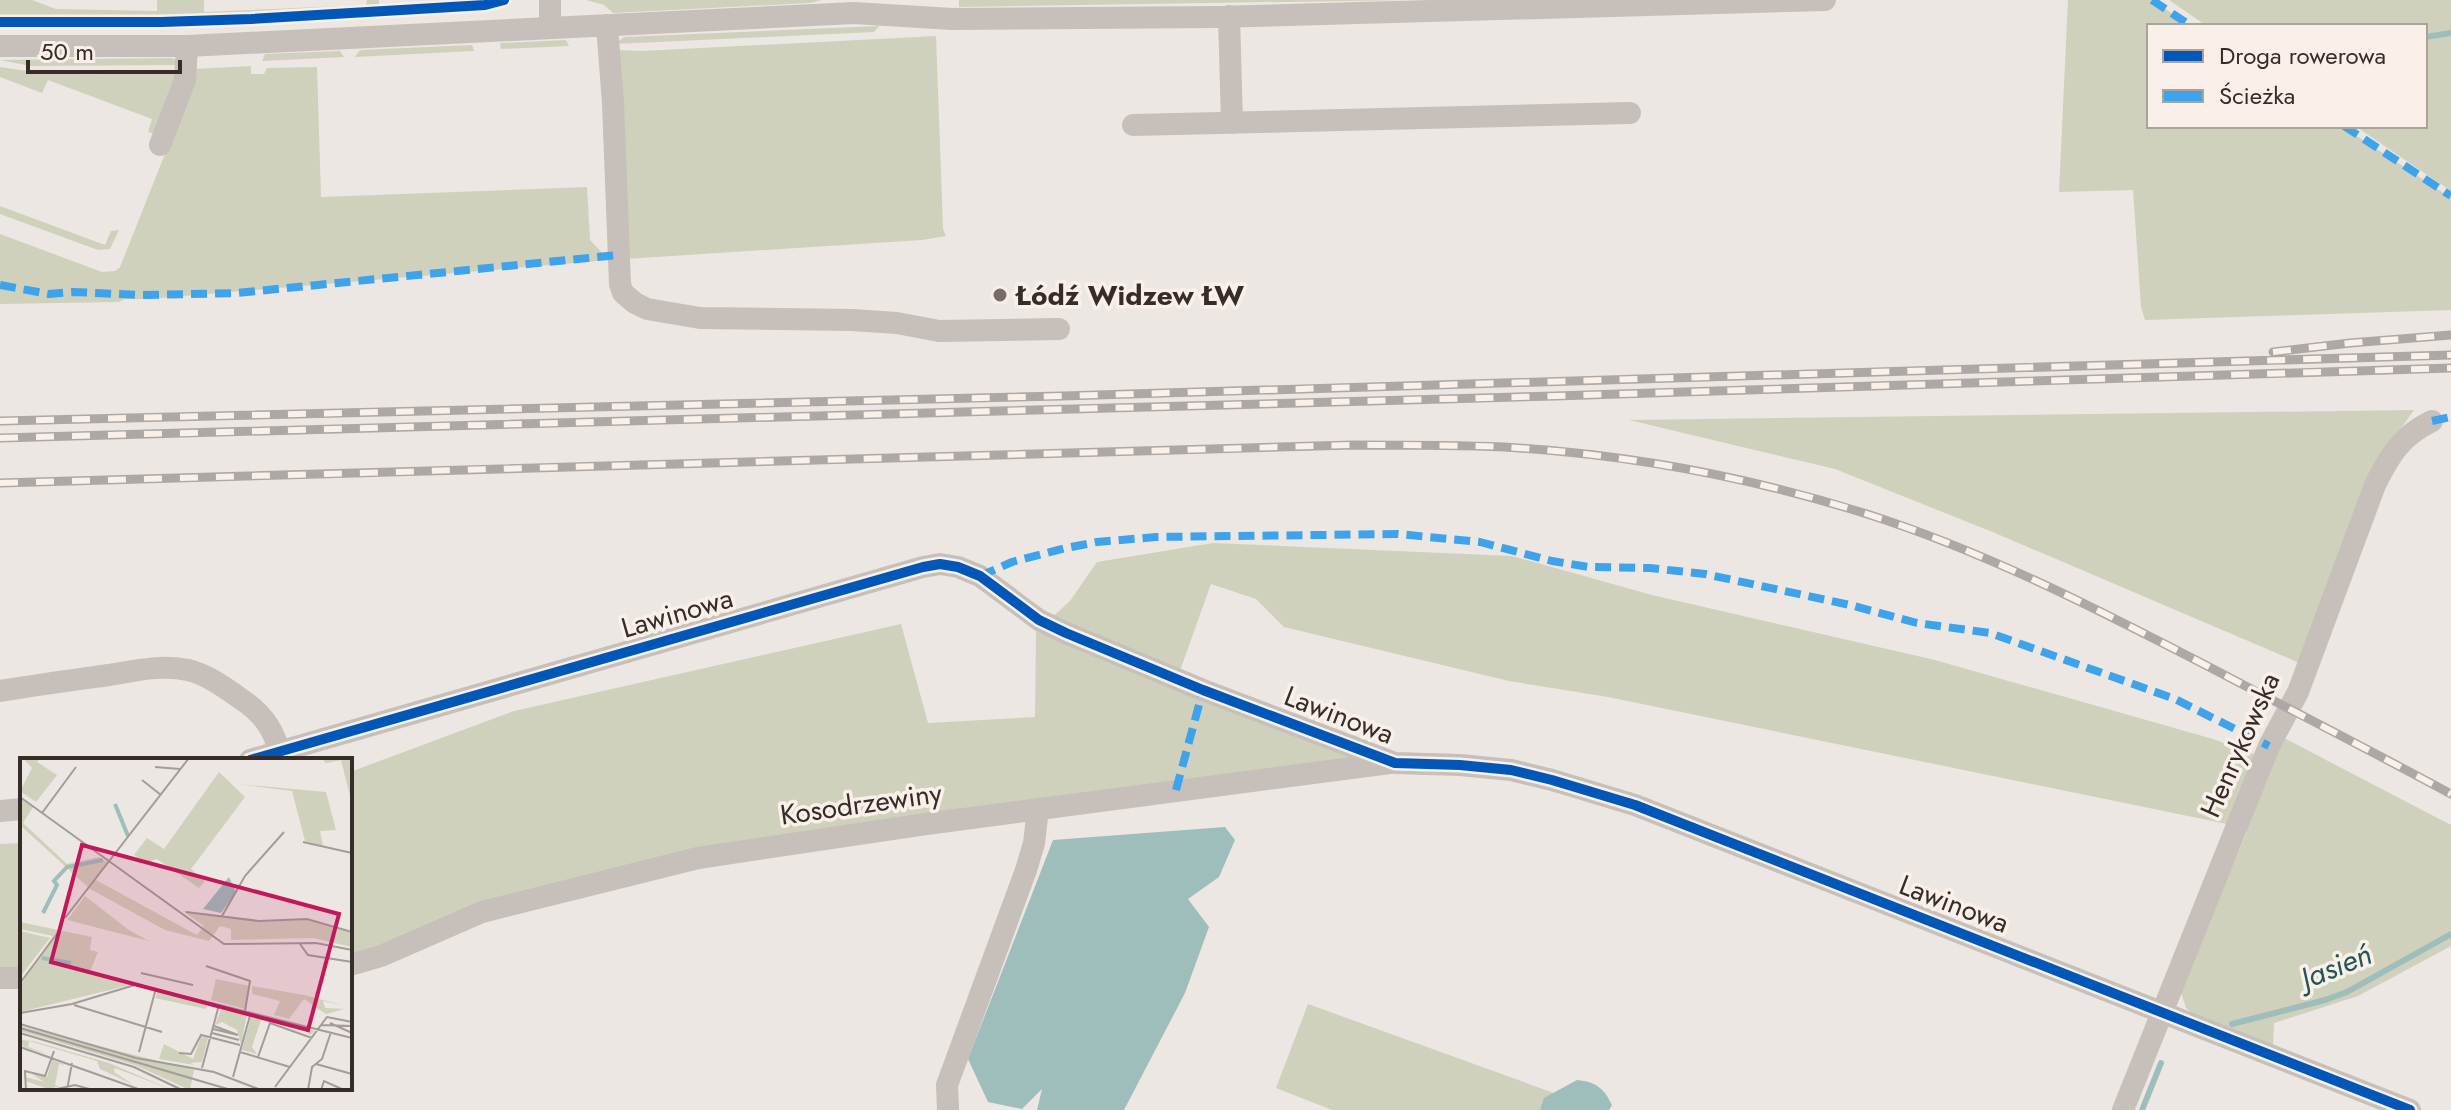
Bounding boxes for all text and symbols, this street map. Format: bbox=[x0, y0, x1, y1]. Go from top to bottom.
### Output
scale bar bbox=[28, 24, 180, 74]
legend bbox=[2147, 24, 2427, 128]
text: 50 m bbox=[40, 34, 94, 69]
text: Droga rowerowa bbox=[2219, 38, 2386, 73]
text: Ścieżka bbox=[2219, 78, 2295, 113]
place label: Łódź Widzew ŁW bbox=[1015, 275, 1244, 316]
marker: Łódź Widzew ŁW bbox=[991, 286, 1009, 304]
street label: Lawinowa bbox=[616, 578, 738, 648]
street label: Henrykowska bbox=[2190, 666, 2290, 824]
street label: Lawinowa bbox=[1278, 675, 1400, 755]
inset map bbox=[20, 758, 352, 1090]
street label: Kosodrzewiny bbox=[777, 772, 945, 836]
street label: Lawinowa bbox=[1893, 864, 2015, 944]
water label: Jasień bbox=[2289, 932, 2378, 1002]

